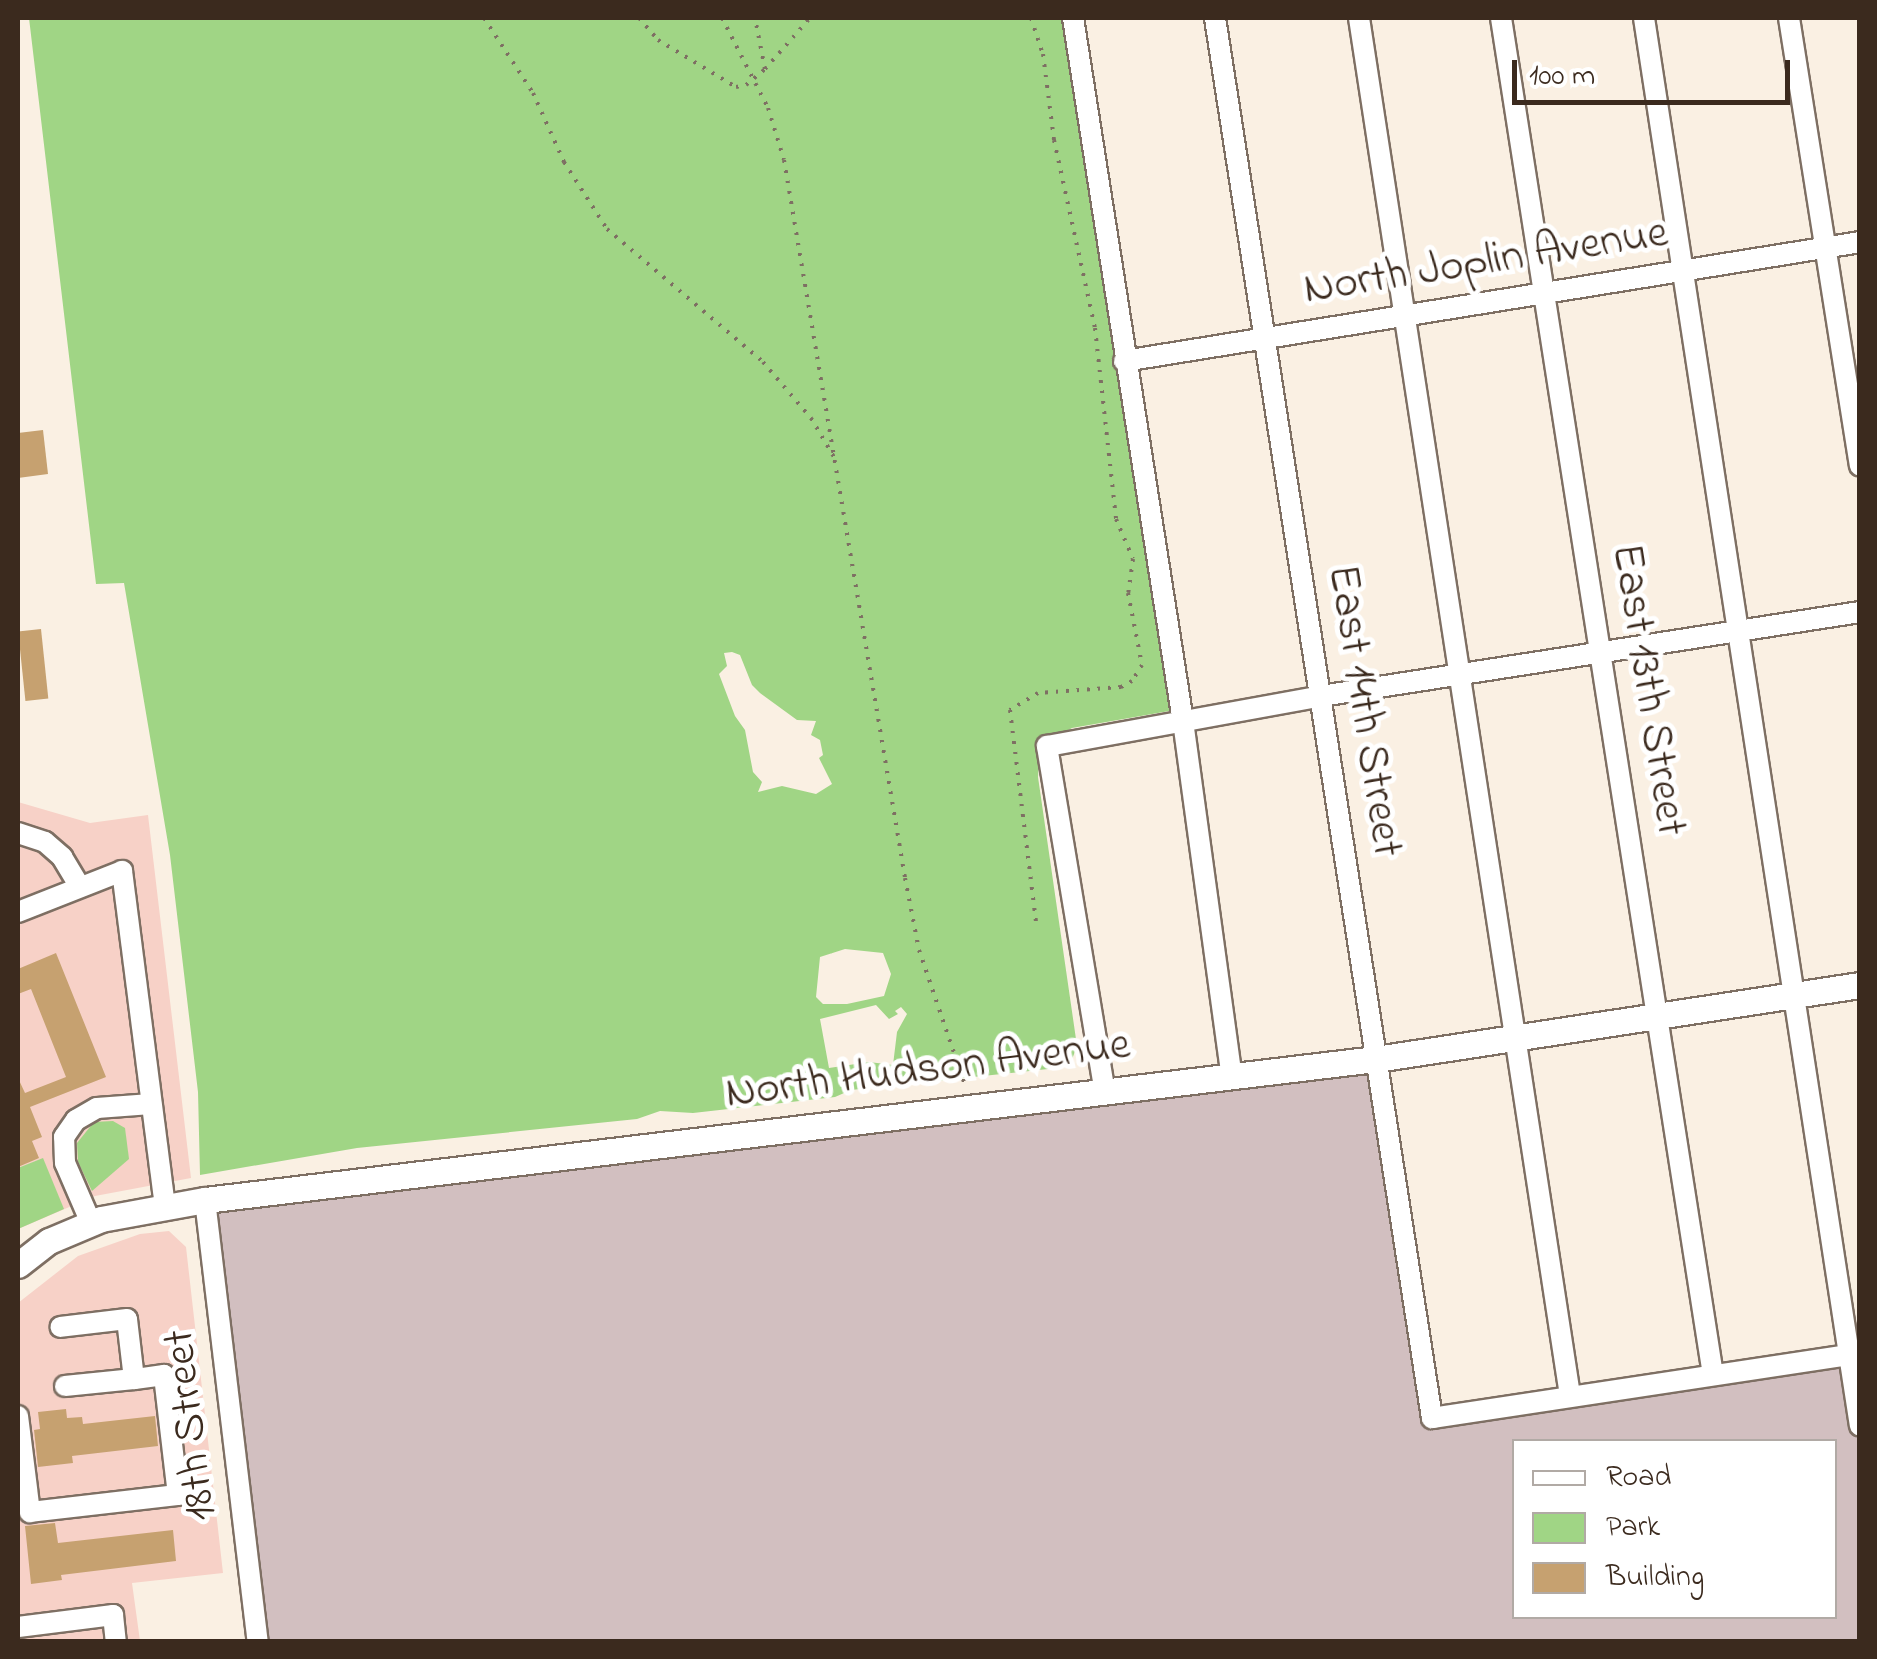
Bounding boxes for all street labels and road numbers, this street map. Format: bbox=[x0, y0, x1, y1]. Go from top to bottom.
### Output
street label: North Joplin Avenue bbox=[1300, 208, 1672, 318]
street label: East 13th Street bbox=[1597, 540, 1697, 840]
street label: East 14th Street bbox=[1313, 561, 1413, 861]
street label: North Hudson Avenue bbox=[723, 1019, 1133, 1123]
street label: 18th Street bbox=[153, 1326, 231, 1524]

